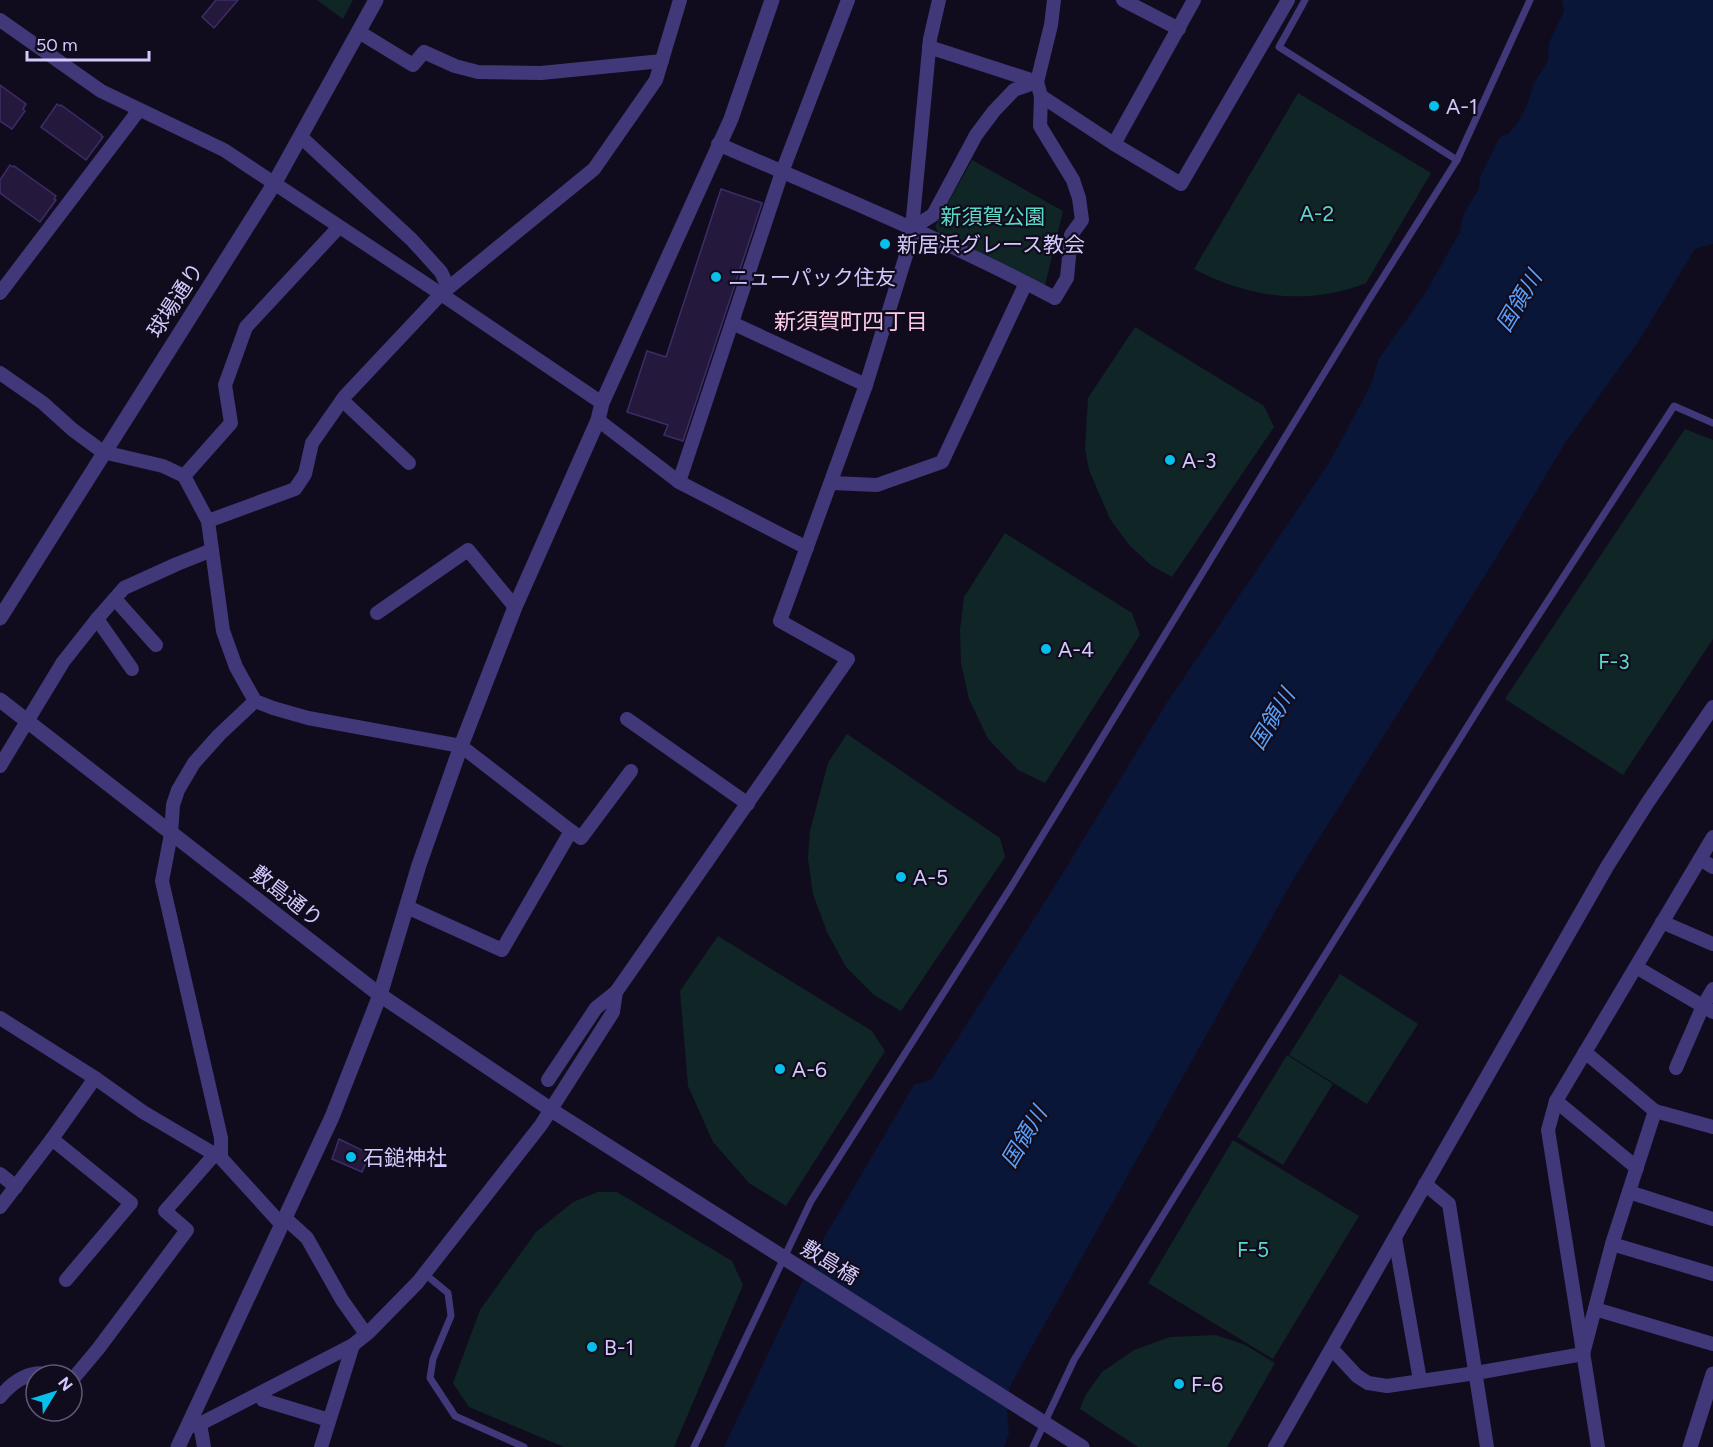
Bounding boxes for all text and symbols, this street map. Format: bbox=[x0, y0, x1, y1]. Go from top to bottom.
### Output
scale bar bbox=[27, 24, 148, 62]
text: 50 m bbox=[36, 34, 78, 56]
place label: A-1 bbox=[1446, 94, 1478, 119]
marker: A-1 bbox=[1427, 99, 1441, 113]
park label: A-2 bbox=[1300, 201, 1334, 226]
park label: 新須賀公園 bbox=[941, 204, 1046, 229]
place label: 新居浜グレース教会 bbox=[897, 232, 1085, 257]
marker: 新居浜グレース教会 bbox=[878, 237, 892, 251]
street label: 球場通り bbox=[142, 258, 208, 342]
water label: 国領川 bbox=[1490, 264, 1549, 336]
place label: ニューパック住友 bbox=[728, 265, 896, 290]
marker: ニューパック住友 bbox=[709, 270, 723, 284]
district label: 新須賀町四丁目 bbox=[774, 308, 928, 335]
place label: A-3 bbox=[1182, 448, 1216, 473]
marker: A-3 bbox=[1163, 453, 1177, 467]
place label: A-4 bbox=[1058, 637, 1094, 662]
marker: A-4 bbox=[1039, 642, 1053, 656]
park label: F-3 bbox=[1598, 649, 1630, 674]
water label: 国領川 bbox=[1243, 682, 1302, 754]
street label: 敷島通り bbox=[246, 860, 328, 932]
place label: A-5 bbox=[913, 865, 948, 890]
marker: A-5 bbox=[894, 870, 908, 884]
place label: A-6 bbox=[792, 1057, 827, 1082]
marker: A-6 bbox=[773, 1062, 787, 1076]
water label: 国領川 bbox=[995, 1100, 1054, 1172]
place label: 石鎚神社 bbox=[363, 1145, 447, 1170]
marker: 石鎚神社 bbox=[344, 1150, 358, 1164]
street label: 敷島橋 bbox=[797, 1235, 863, 1289]
park label: F-5 bbox=[1237, 1237, 1269, 1262]
place label: B-1 bbox=[604, 1335, 634, 1360]
marker: B-1 bbox=[585, 1340, 599, 1354]
north arrow bbox=[24, 1363, 84, 1423]
place label: F-6 bbox=[1191, 1372, 1223, 1397]
text: N bbox=[54, 1373, 77, 1395]
marker: F-6 bbox=[1172, 1377, 1186, 1391]

